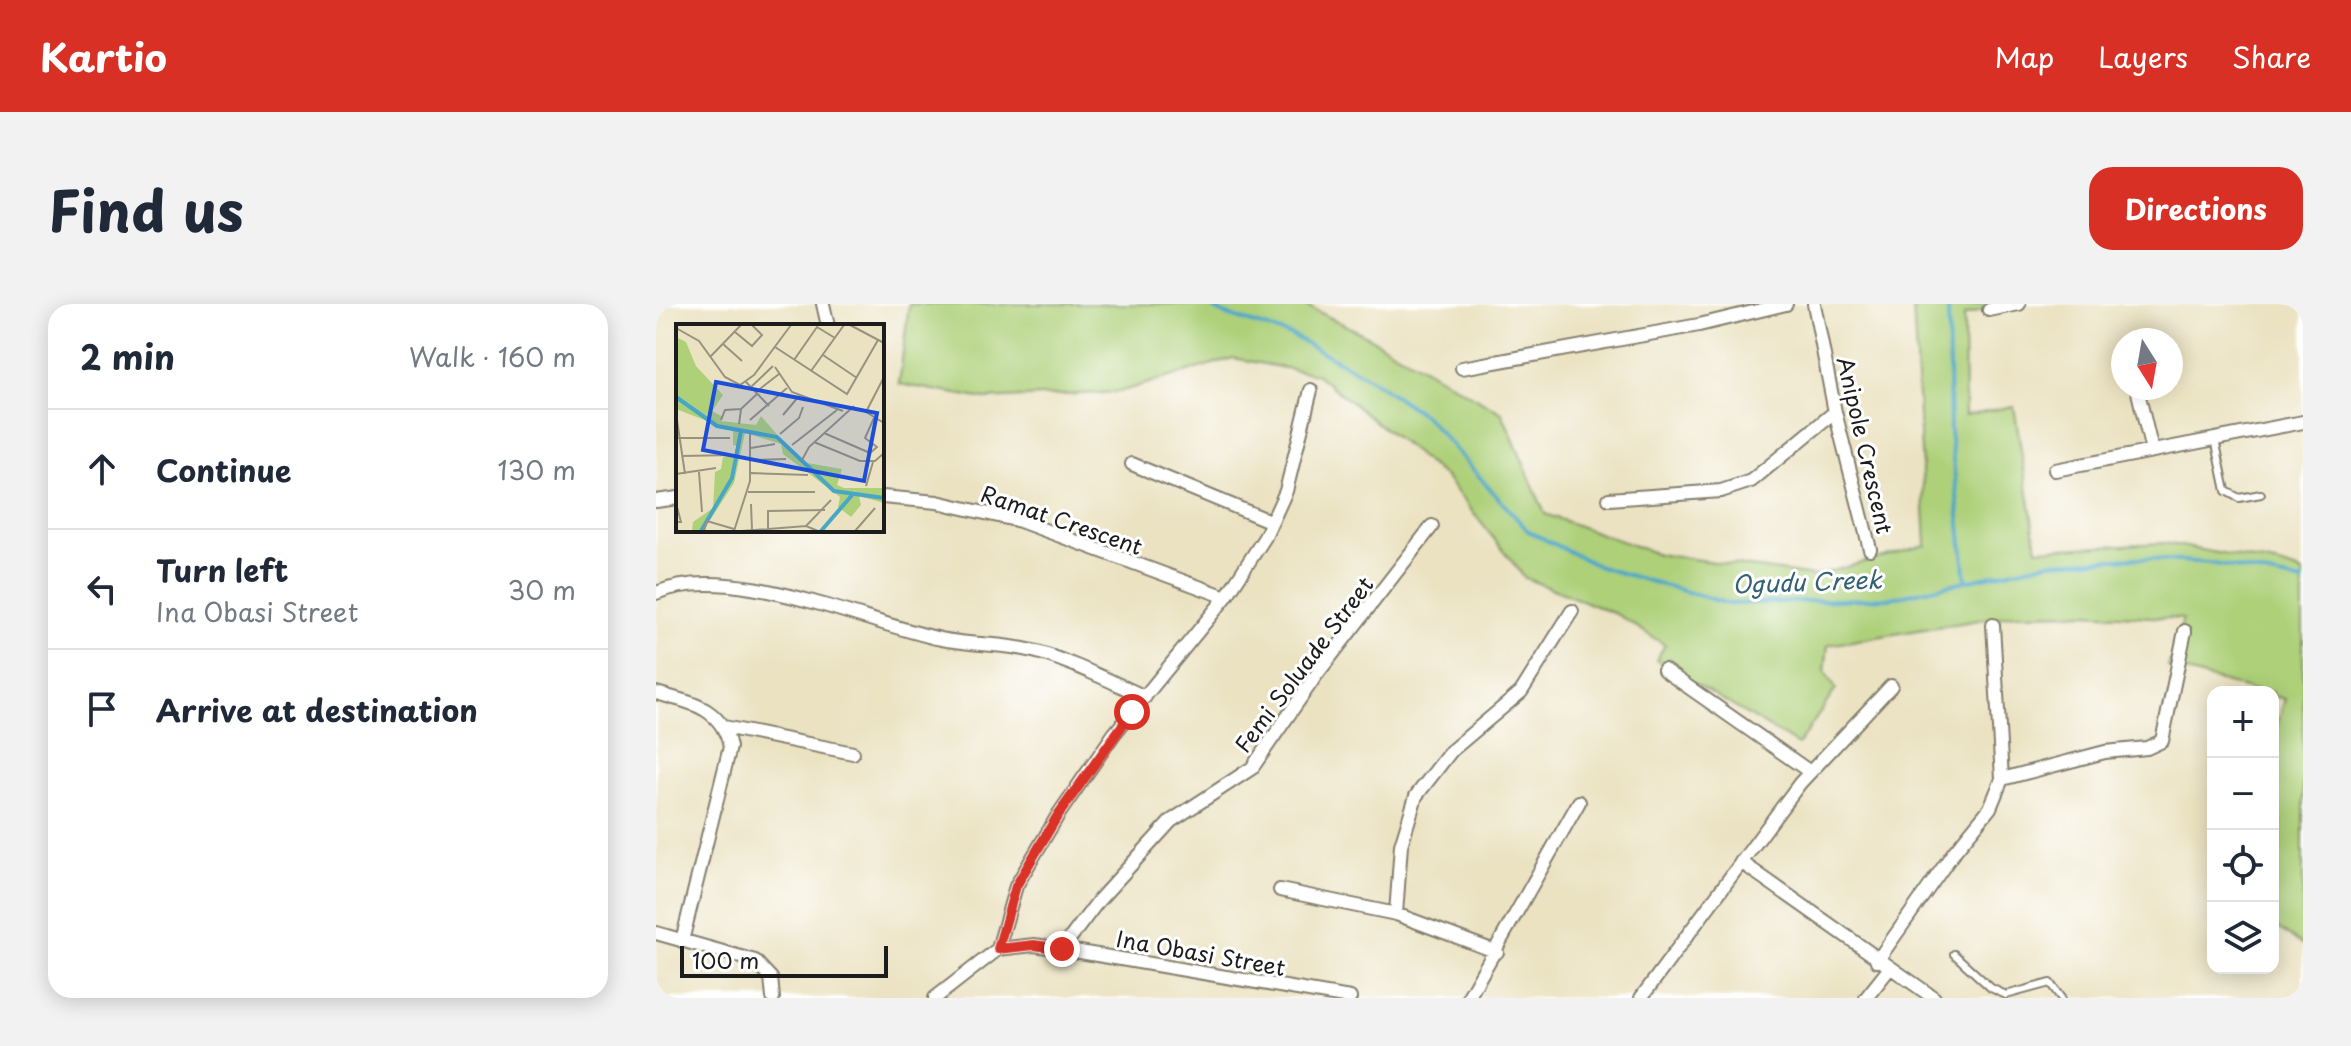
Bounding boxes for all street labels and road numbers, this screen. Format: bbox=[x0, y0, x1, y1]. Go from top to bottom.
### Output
street label: Anipole Crescent bbox=[1830, 353, 1902, 537]
street label: Ramat Crescent bbox=[977, 476, 1147, 562]
street label: Femi Soluade Street bbox=[1226, 569, 1380, 759]
street label: Ina Obasi Street bbox=[1114, 921, 1288, 983]

